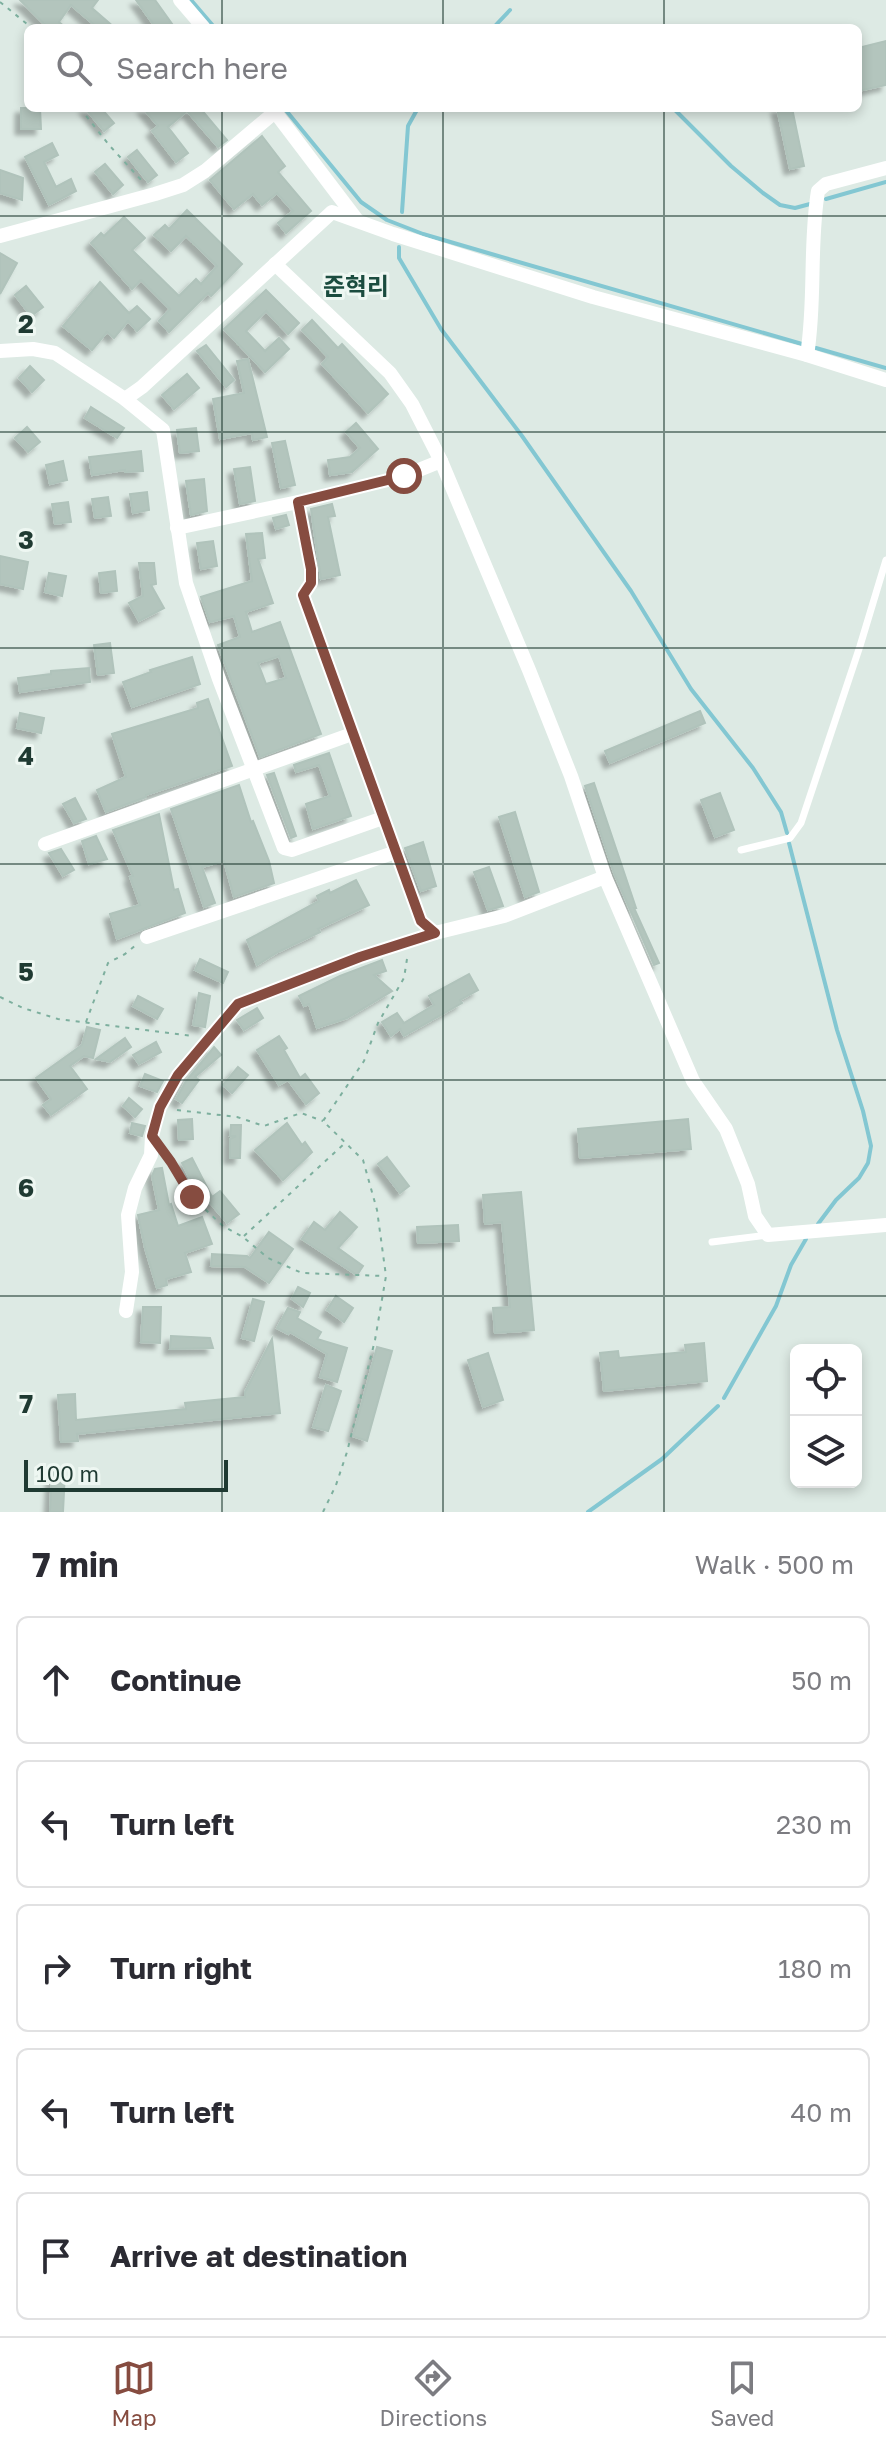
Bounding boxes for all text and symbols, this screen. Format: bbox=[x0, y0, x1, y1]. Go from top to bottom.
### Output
search box bbox=[24, 24, 862, 112]
icon: search bbox=[52, 46, 96, 90]
text: Search here bbox=[116, 50, 288, 86]
district label: 준혁리 bbox=[323, 271, 389, 300]
text: 2 bbox=[18, 308, 34, 339]
route start bbox=[386, 458, 422, 494]
text: 3 bbox=[18, 524, 34, 555]
text: 4 bbox=[18, 740, 34, 771]
text: 5 bbox=[18, 956, 34, 987]
text: 6 bbox=[18, 1172, 34, 1203]
route end bbox=[174, 1179, 210, 1215]
map controls bbox=[790, 1344, 862, 1488]
button: locate bbox=[790, 1344, 862, 1416]
text: 7 bbox=[19, 1388, 33, 1419]
button: layers bbox=[790, 1416, 862, 1488]
scale bar bbox=[24, 1456, 228, 1492]
text: 100 m bbox=[36, 1460, 99, 1487]
text: 7 min bbox=[32, 1544, 119, 1584]
text: Walk · 500 m bbox=[695, 1549, 854, 1580]
icon: ahead bbox=[34, 1658, 78, 1702]
text: Continue bbox=[110, 1662, 241, 1698]
text: 50 m bbox=[791, 1665, 852, 1696]
icon: left bbox=[34, 1802, 78, 1846]
text: Turn left bbox=[110, 1806, 235, 1842]
text: 230 m bbox=[776, 1809, 852, 1840]
icon: right bbox=[34, 1946, 78, 1990]
text: Turn right bbox=[110, 1950, 252, 1986]
text: 180 m bbox=[778, 1953, 852, 1984]
icon: left bbox=[34, 2090, 78, 2134]
text: Turn left bbox=[110, 2094, 235, 2130]
text: 40 m bbox=[791, 2097, 852, 2128]
icon: arrive bbox=[34, 2234, 78, 2278]
text: Arrive at destination bbox=[110, 2238, 407, 2274]
tab: Map bbox=[112, 2356, 156, 2431]
tab: Directions bbox=[380, 2356, 487, 2431]
tab: Saved bbox=[710, 2356, 774, 2431]

